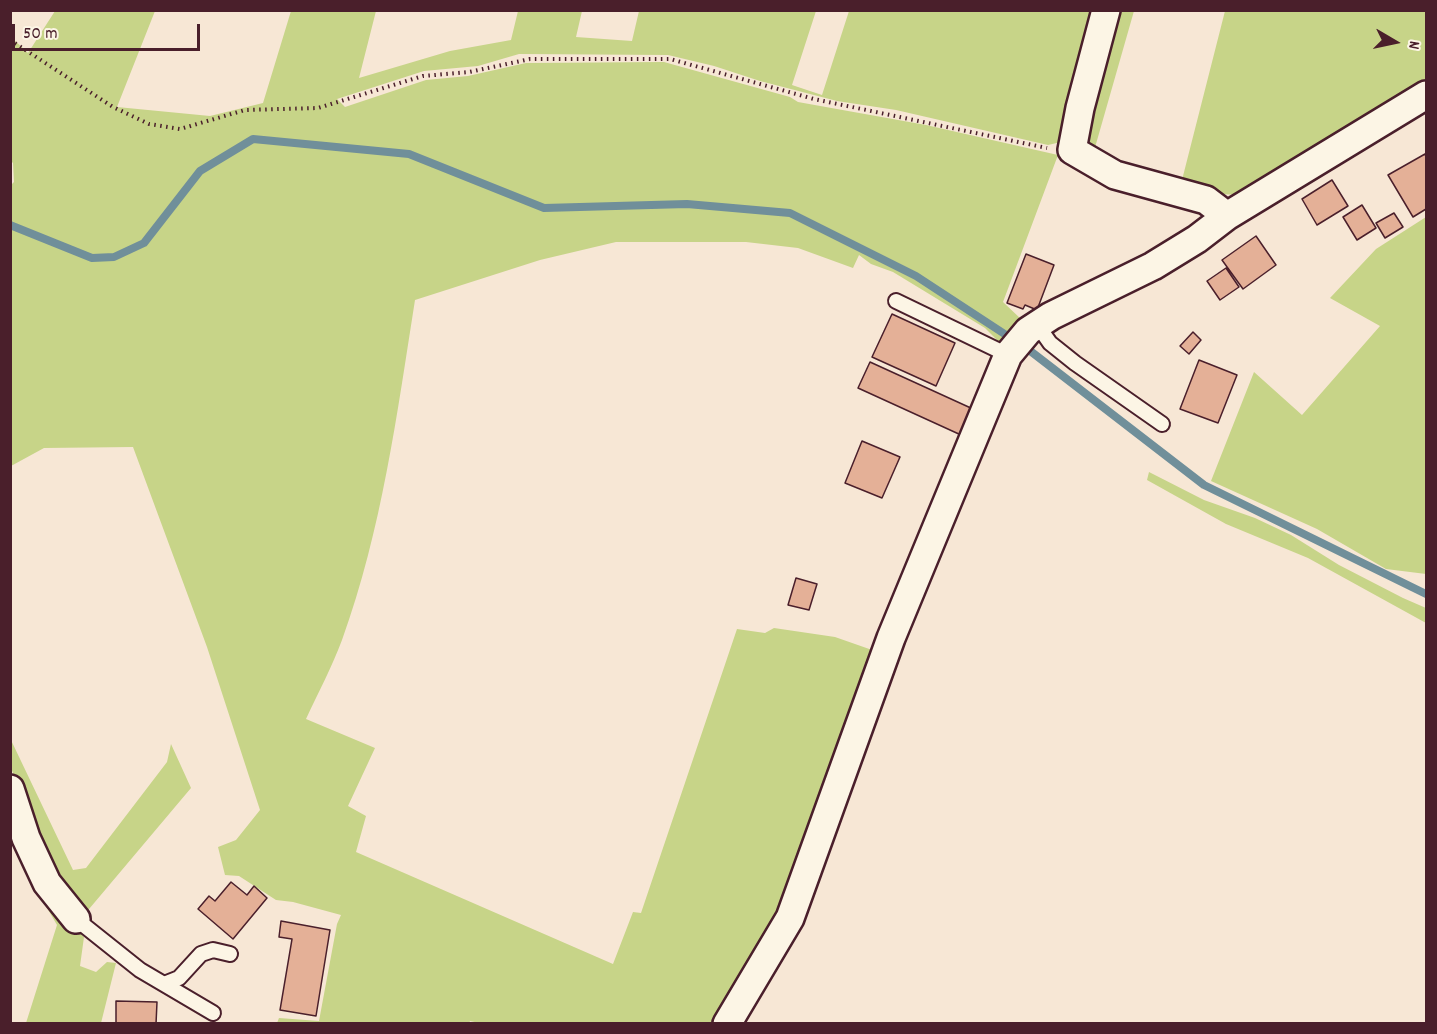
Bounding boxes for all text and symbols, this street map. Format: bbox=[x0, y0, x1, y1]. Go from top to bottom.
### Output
scale bar bbox=[15, 12, 202, 50]
north arrow bbox=[1365, 12, 1425, 72]
text: 50 m bbox=[23, 22, 58, 47]
text: N bbox=[1401, 39, 1425, 51]

